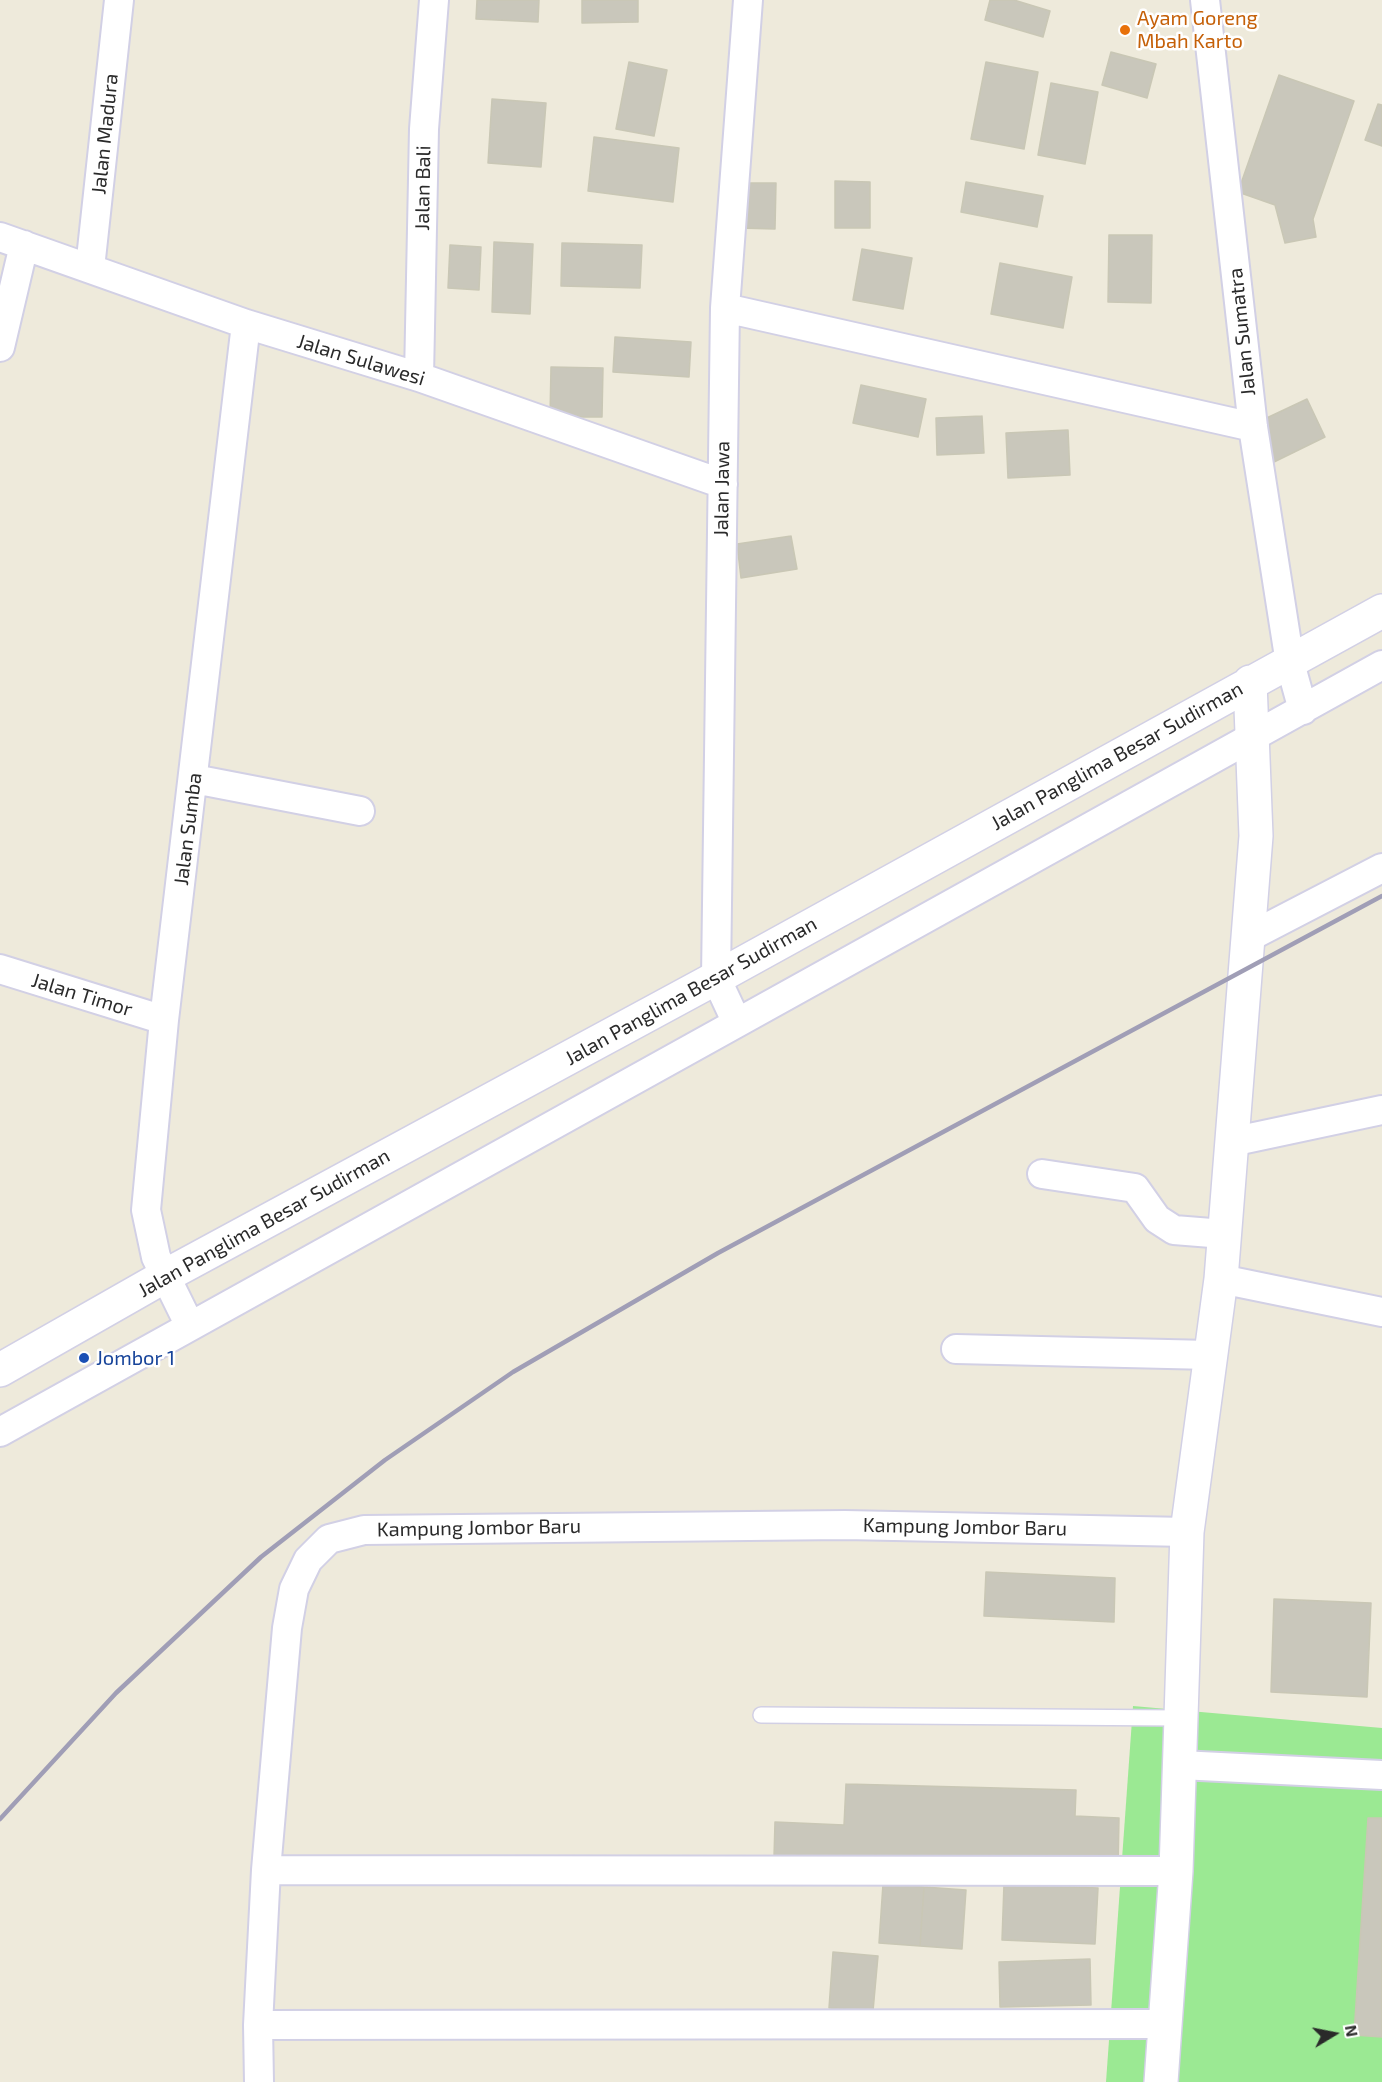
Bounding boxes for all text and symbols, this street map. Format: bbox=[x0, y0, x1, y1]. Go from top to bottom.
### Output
place label: Ayam Goreng Mbah Karto bbox=[1137, 6, 1258, 53]
marker: Ayam Goreng Mbah Karto bbox=[1118, 23, 1132, 37]
street label: Jalan Madura bbox=[87, 72, 123, 196]
street label: Jalan Bali bbox=[410, 145, 436, 231]
street label: Jalan Sumatra bbox=[1223, 267, 1261, 397]
street label: Jalan Sulawesi bbox=[294, 329, 428, 391]
street label: Jalan Jawa bbox=[709, 441, 735, 537]
street label: Jalan Panglima Besar Sudirman bbox=[987, 677, 1247, 835]
street label: Jalan Sumba bbox=[169, 771, 207, 887]
street label: Jalan Panglima Besar Sudirman bbox=[561, 912, 821, 1070]
street label: Jalan Timor bbox=[29, 968, 135, 1022]
street label: Jalan Panglima Besar Sudirman bbox=[134, 1144, 394, 1302]
place label: Jombor 1 bbox=[96, 1346, 175, 1370]
marker: Jombor 1 bbox=[77, 1351, 91, 1365]
street label: Kampung Jombor Baru bbox=[863, 1513, 1067, 1541]
street label: Kampung Jombor Baru bbox=[377, 1514, 581, 1542]
north arrow bbox=[1304, 2004, 1364, 2064]
text: N bbox=[1342, 2023, 1363, 2038]

